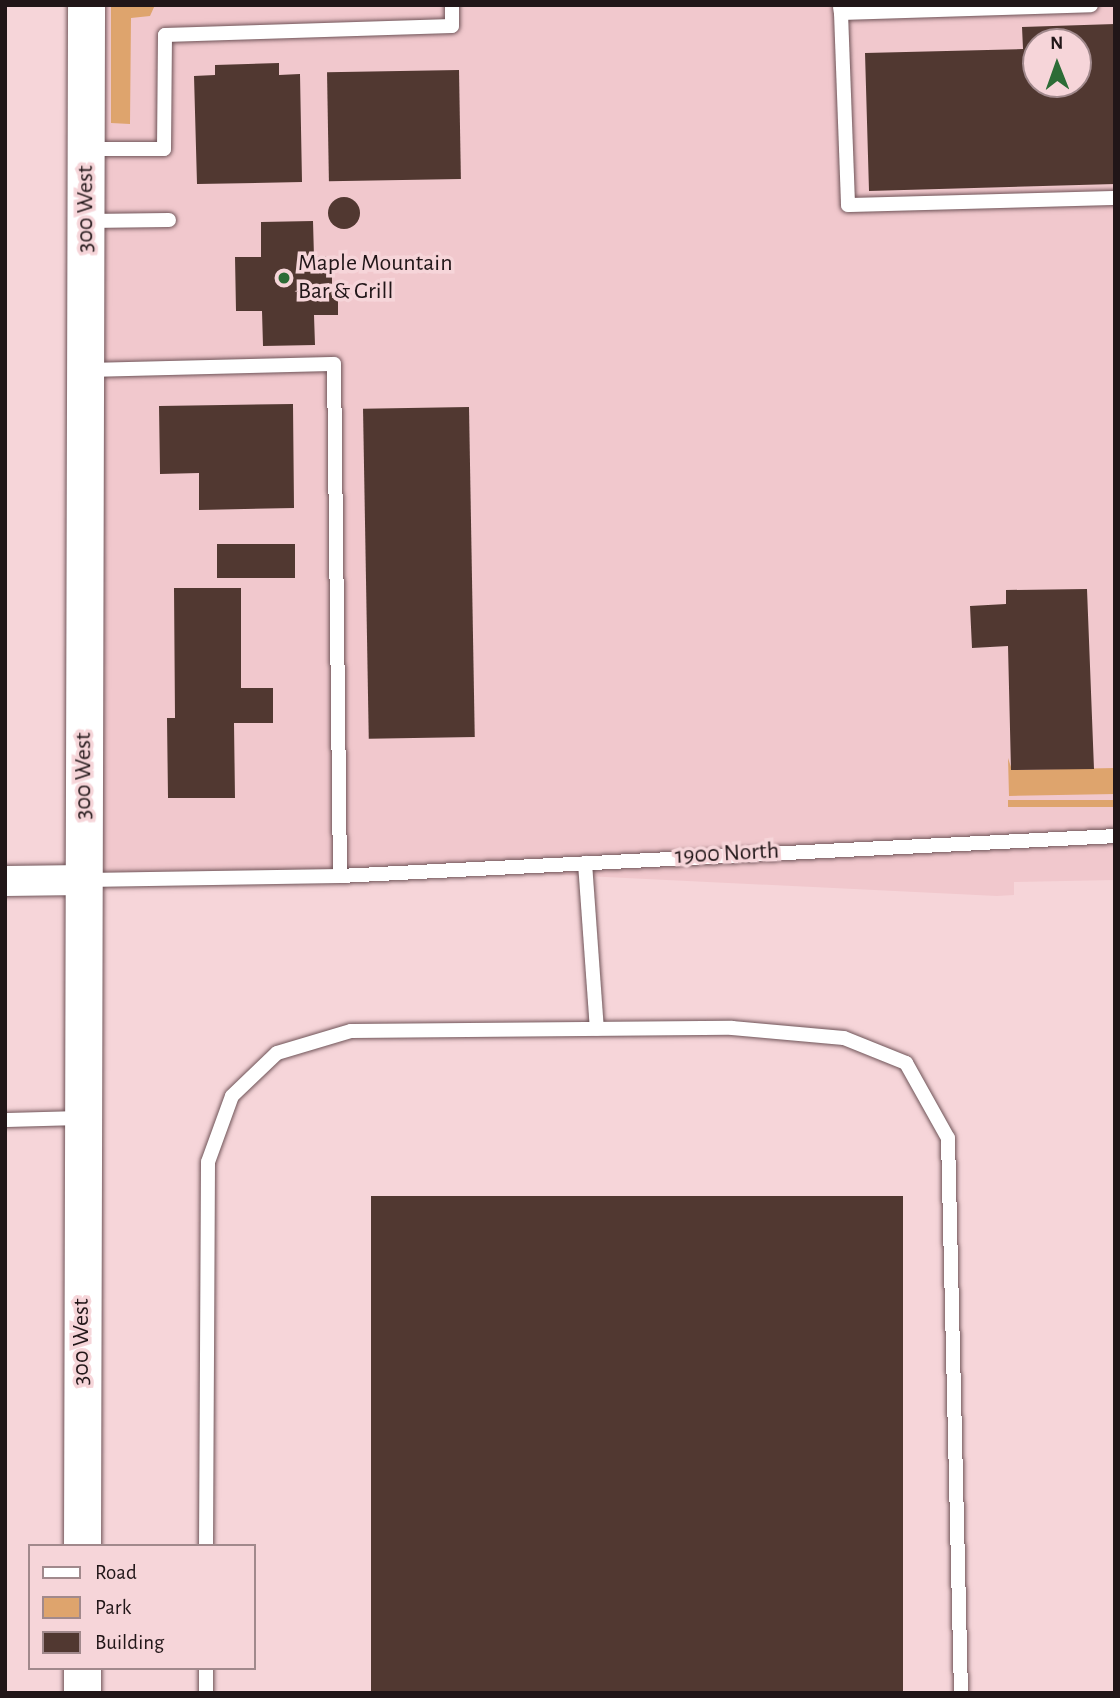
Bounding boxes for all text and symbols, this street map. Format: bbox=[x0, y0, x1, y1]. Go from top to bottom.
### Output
north arrow bbox=[1022, 28, 1092, 98]
text: N bbox=[1050, 34, 1063, 53]
street label: 300 West bbox=[72, 165, 100, 253]
place label: Maple Mountain Bar & Grill bbox=[298, 250, 453, 306]
marker: Maple Mountain Bar & Grill bbox=[276, 270, 292, 286]
street label: 300 West bbox=[70, 732, 98, 820]
street label: 1900 North bbox=[674, 837, 780, 871]
street label: 300 West bbox=[68, 1298, 96, 1386]
legend bbox=[28, 1544, 256, 1670]
text: Road bbox=[95, 1562, 137, 1583]
text: Park bbox=[95, 1597, 131, 1618]
text: Building bbox=[95, 1632, 164, 1653]

